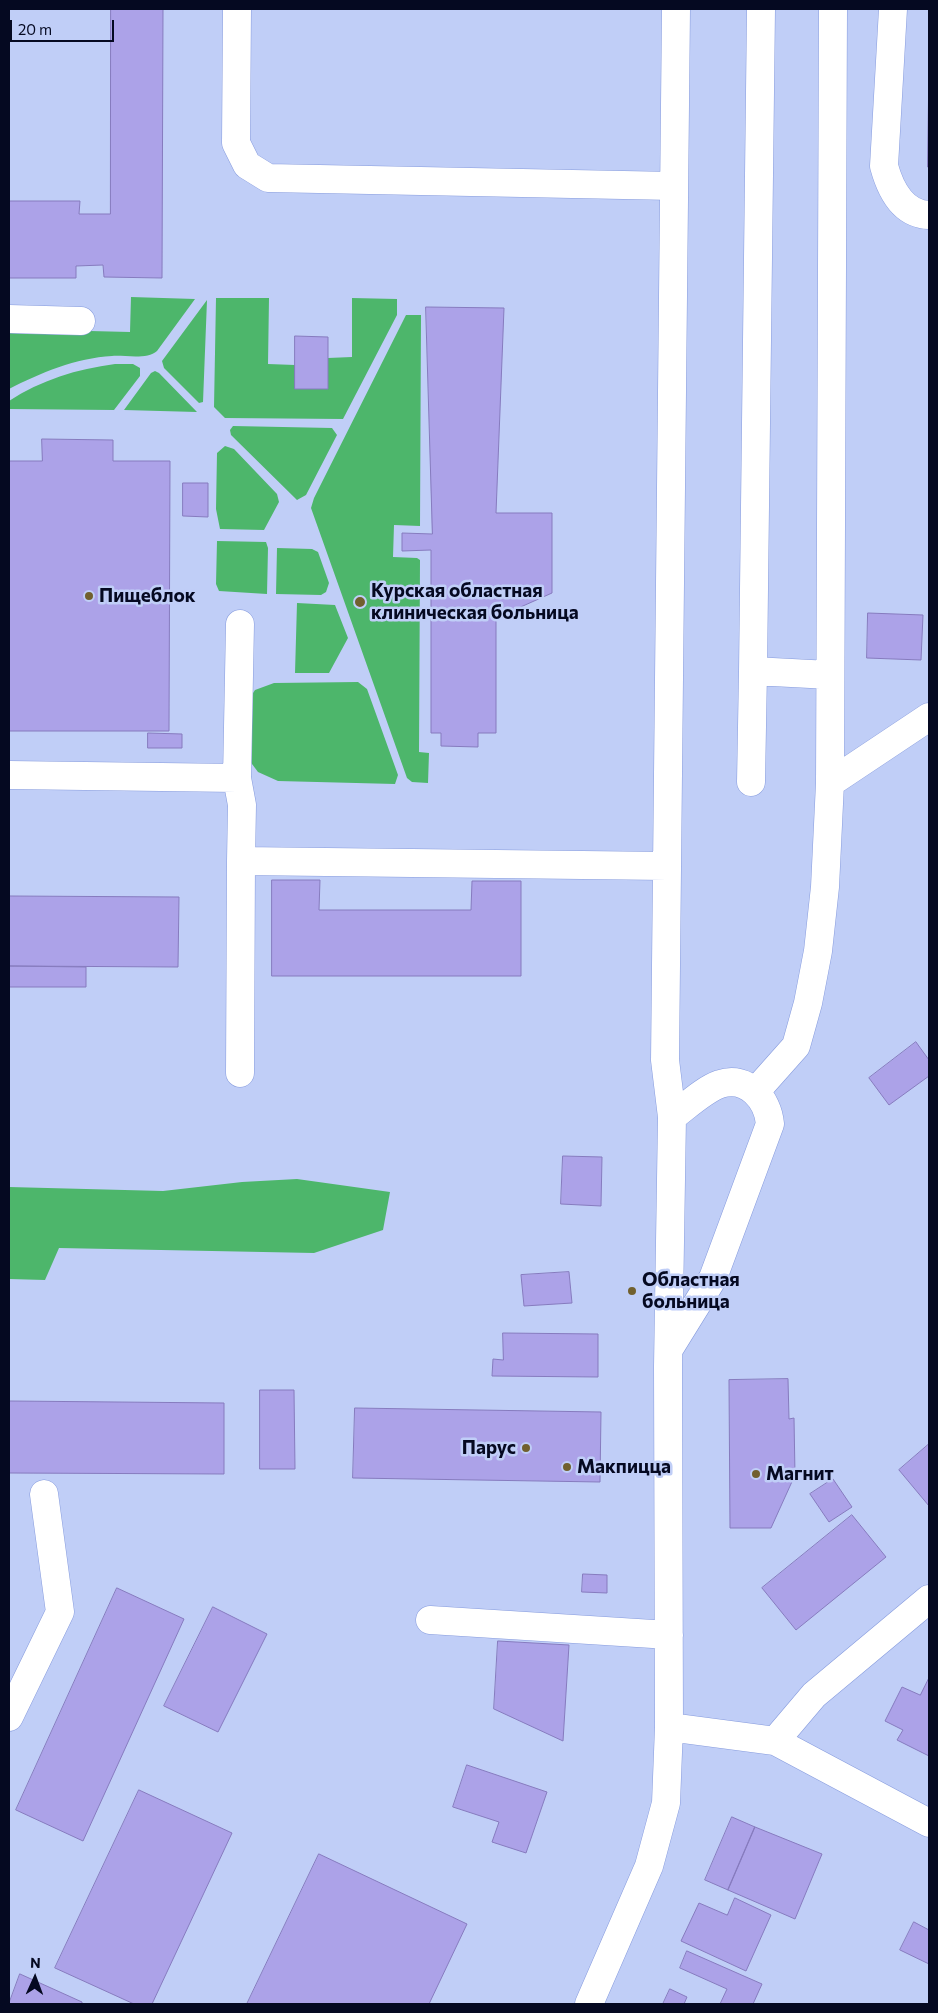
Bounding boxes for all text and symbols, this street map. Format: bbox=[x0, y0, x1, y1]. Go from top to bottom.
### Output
scale bar bbox=[12, 10, 116, 42]
text: 20 m bbox=[18, 20, 52, 38]
place label: Курская областная клиническая больница bbox=[371, 580, 579, 624]
place label: Пищеблок bbox=[99, 585, 196, 607]
marker: Пищеблок bbox=[83, 590, 95, 602]
marker: Курская областная клиническая больница bbox=[353, 595, 367, 609]
place label: Областная больница bbox=[642, 1269, 740, 1313]
marker: Областная больница bbox=[626, 1285, 638, 1297]
place label: Парус bbox=[462, 1437, 516, 1459]
marker: Парус bbox=[520, 1442, 532, 1454]
place label: Макпицца bbox=[577, 1456, 671, 1478]
marker: Макпицца bbox=[561, 1461, 573, 1473]
place label: Магнит bbox=[766, 1463, 834, 1485]
marker: Магнит bbox=[750, 1468, 762, 1480]
north arrow bbox=[10, 1953, 60, 2003]
text: N bbox=[30, 1954, 41, 1971]

